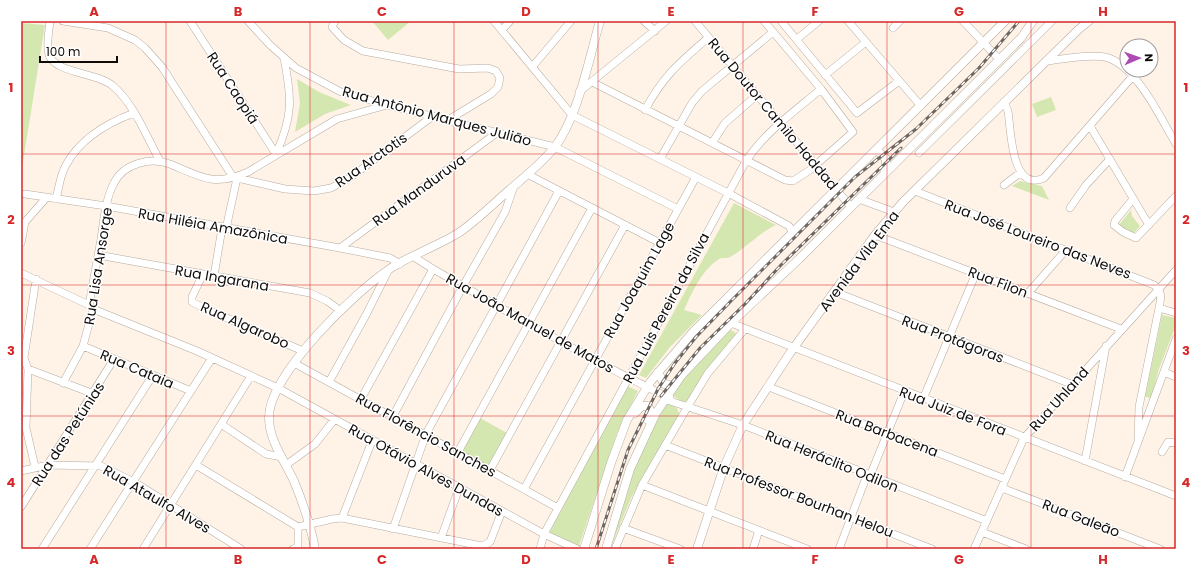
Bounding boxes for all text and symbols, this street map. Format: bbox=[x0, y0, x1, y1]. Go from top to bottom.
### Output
text: A bbox=[89, 2, 99, 21]
text: B bbox=[234, 2, 243, 21]
text: C bbox=[377, 2, 387, 21]
text: D bbox=[521, 2, 531, 21]
text: E bbox=[667, 2, 675, 21]
text: F bbox=[811, 2, 819, 21]
text: G bbox=[954, 2, 964, 21]
text: H bbox=[1098, 2, 1108, 21]
street label: Rua Doutor Camilo Haddad bbox=[703, 34, 843, 194]
scale bar bbox=[40, 38, 117, 64]
north arrow bbox=[1119, 38, 1159, 78]
text: 100 m bbox=[46, 43, 80, 60]
street label: Rua Caopiá bbox=[202, 48, 264, 128]
text: N bbox=[1141, 53, 1157, 62]
text: 1 bbox=[9, 78, 13, 97]
text: 1 bbox=[1184, 78, 1188, 97]
street label: Rua Antônio Marques Julião bbox=[340, 81, 534, 151]
street label: Rua Arctotis bbox=[331, 128, 411, 192]
street label: Rua Manduruva bbox=[368, 149, 470, 231]
street label: Rua José Loureiro das Neves bbox=[942, 194, 1134, 284]
street label: Rua Hiléia Amazônica bbox=[137, 203, 289, 249]
street label: Rua Lisa Ansorge bbox=[79, 206, 117, 326]
street label: Avenida Vila Ema bbox=[814, 206, 904, 316]
text: 2 bbox=[7, 210, 15, 229]
text: 2 bbox=[1182, 210, 1190, 229]
street label: Rua Joaquim Lage bbox=[599, 218, 679, 342]
street label: Rua Luis Pereira da Silva bbox=[618, 229, 714, 387]
street label: Rua Ingarana bbox=[173, 260, 271, 296]
street label: Rua Filon bbox=[965, 261, 1031, 303]
street label: Rua João Manuel de Matos bbox=[442, 268, 618, 378]
street label: Rua Algarobo bbox=[197, 297, 293, 353]
street label: Rua Protágoras bbox=[899, 310, 1007, 368]
text: 3 bbox=[7, 341, 15, 360]
text: 3 bbox=[1182, 341, 1190, 360]
street label: Rua Cataia bbox=[97, 344, 177, 394]
street label: Rua Uhland bbox=[1025, 362, 1093, 436]
street label: Rua das Petúnias bbox=[27, 378, 109, 490]
street label: Rua Juiz de Fora bbox=[897, 381, 1009, 441]
street label: Rua Florêncio Sanches bbox=[352, 388, 500, 482]
street label: Rua Barbacena bbox=[833, 404, 941, 462]
street label: Rua Otávio Alves Dundas bbox=[345, 419, 507, 521]
street label: Rua Heráclito Odilon bbox=[762, 425, 902, 497]
street label: Rua Professor Bourhan Helou bbox=[701, 452, 897, 542]
street label: Rua Ataulfo Alves bbox=[100, 460, 214, 538]
text: 4 bbox=[7, 473, 16, 492]
text: 4 bbox=[1182, 473, 1191, 492]
street label: Rua Galeão bbox=[1039, 494, 1123, 542]
text: A bbox=[89, 550, 99, 569]
text: B bbox=[234, 550, 243, 569]
text: C bbox=[377, 550, 387, 569]
text: D bbox=[521, 550, 531, 569]
text: E bbox=[667, 550, 675, 569]
text: F bbox=[811, 550, 819, 569]
text: G bbox=[954, 550, 964, 569]
text: H bbox=[1098, 550, 1108, 569]

